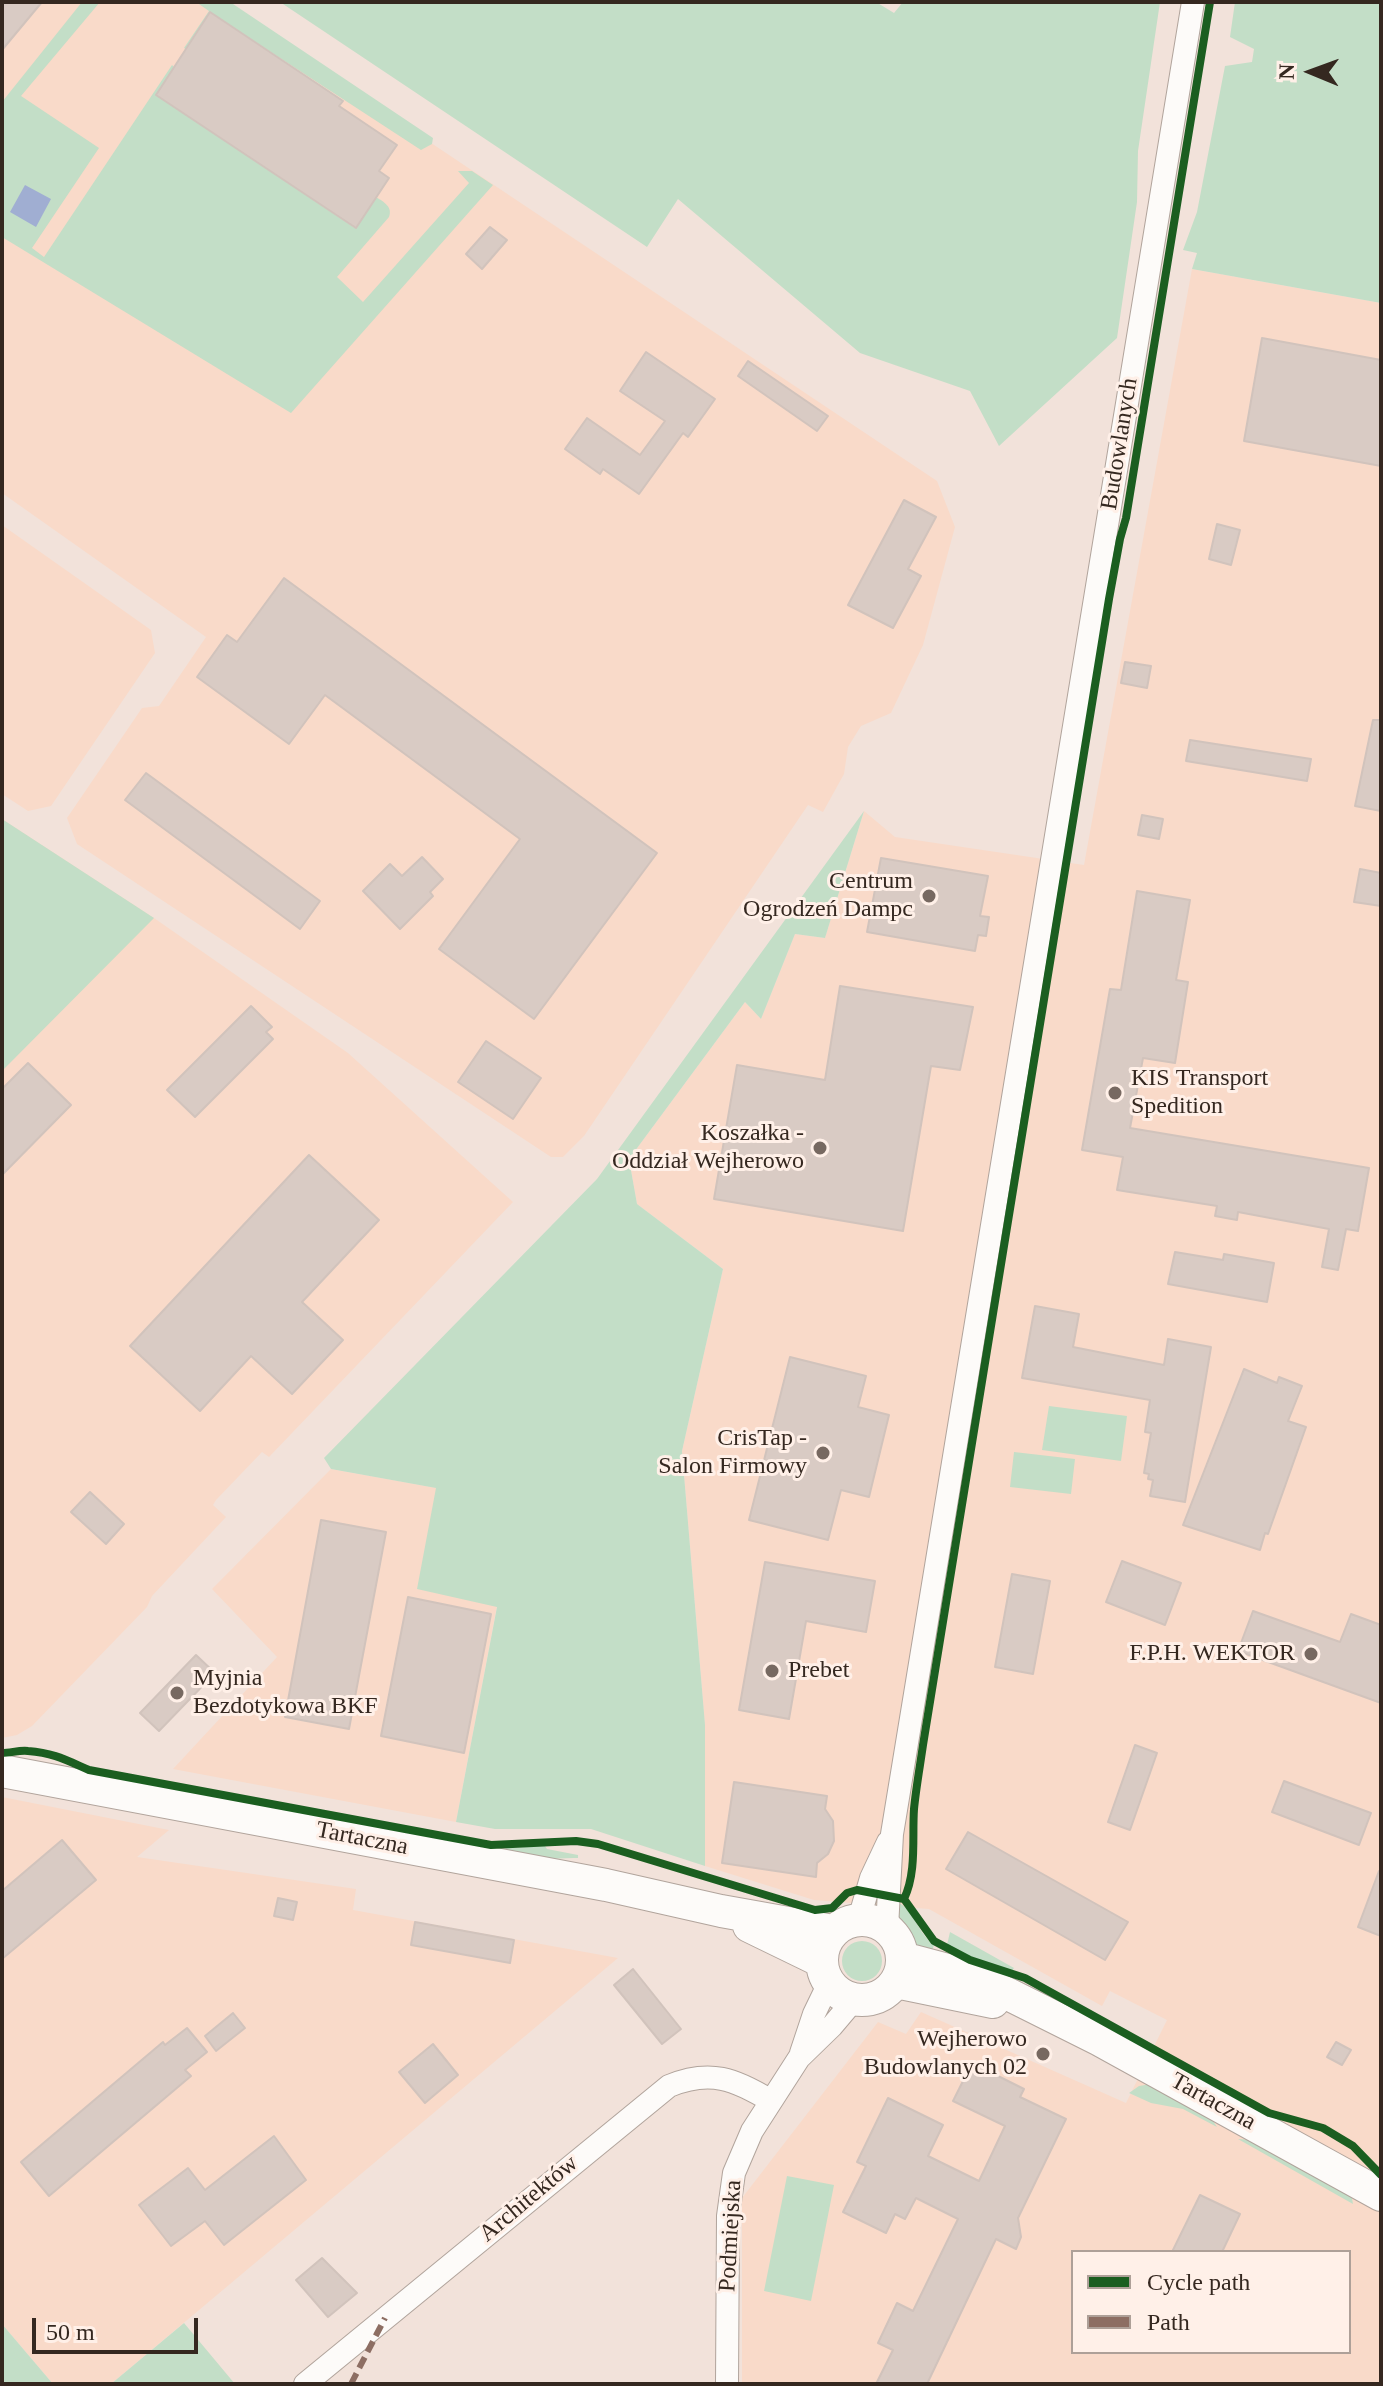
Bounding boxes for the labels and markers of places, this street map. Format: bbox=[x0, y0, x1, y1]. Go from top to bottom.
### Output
place label: Centrum Ogrodzeń Dampc bbox=[743, 868, 913, 924]
marker: Centrum Ogrodzeń Dampc bbox=[920, 887, 938, 905]
place label: KIS Transport Spedition bbox=[1131, 1065, 1268, 1121]
marker: KIS Transport Spedition bbox=[1106, 1084, 1124, 1102]
place label: Koszałka - Oddział Wejherowo bbox=[612, 1120, 804, 1176]
marker: Koszałka - Oddział Wejherowo bbox=[811, 1139, 829, 1157]
place label: CrisTap - Salon Firmowy bbox=[658, 1425, 807, 1481]
marker: CrisTap - Salon Firmowy bbox=[814, 1444, 832, 1462]
place label: F.P.H. WEKTOR bbox=[1129, 1640, 1295, 1668]
marker: F.P.H. WEKTOR bbox=[1302, 1645, 1320, 1663]
place label: Prebet bbox=[788, 1657, 849, 1685]
marker: Prebet bbox=[763, 1662, 781, 1680]
place label: Myjnia Bezdotykowa BKF bbox=[193, 1665, 378, 1721]
marker: Myjnia Bezdotykowa BKF bbox=[168, 1684, 186, 1702]
place label: Wejherowo Budowlanych 02 bbox=[864, 2026, 1027, 2082]
marker: Wejherowo Budowlanych 02 bbox=[1034, 2045, 1052, 2063]

